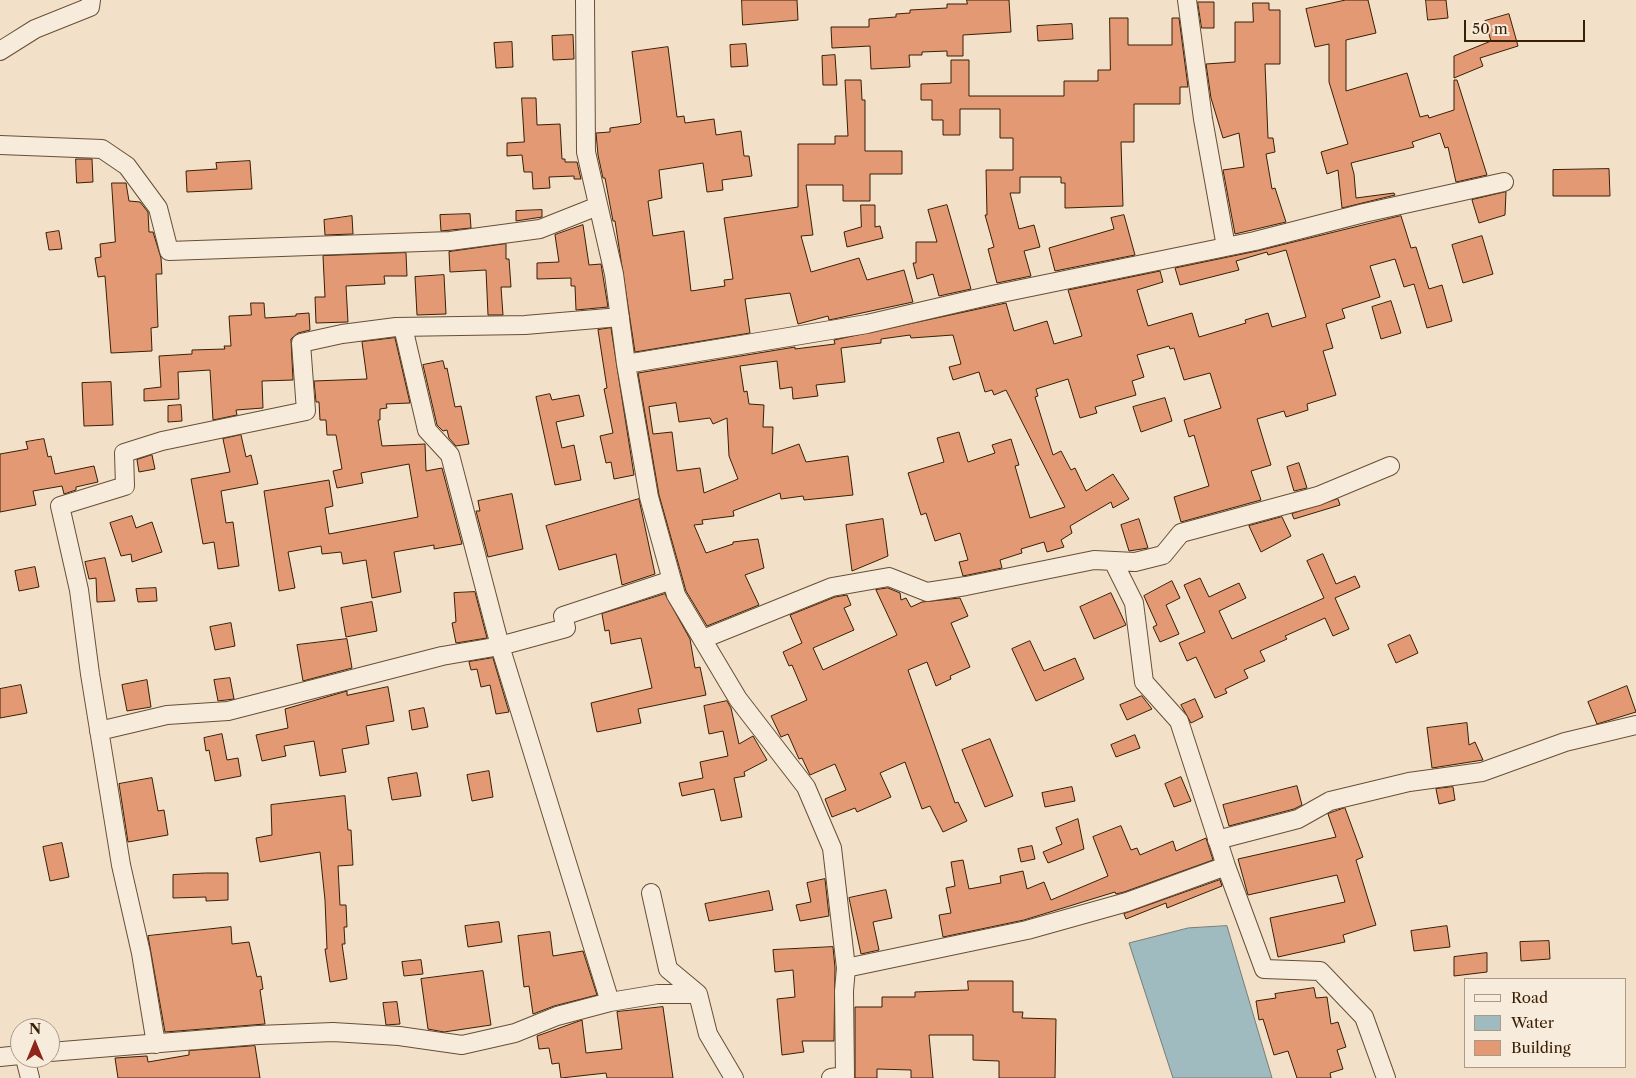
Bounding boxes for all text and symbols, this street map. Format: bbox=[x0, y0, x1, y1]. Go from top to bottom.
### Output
scale bar bbox=[1466, 10, 1587, 42]
text: 50 m bbox=[1472, 19, 1508, 38]
legend bbox=[1464, 978, 1626, 1068]
text: Road bbox=[1511, 988, 1548, 1007]
text: Water bbox=[1511, 1013, 1554, 1032]
north arrow bbox=[10, 1018, 60, 1068]
text: N bbox=[29, 1020, 41, 1038]
text: Building bbox=[1511, 1038, 1571, 1057]

